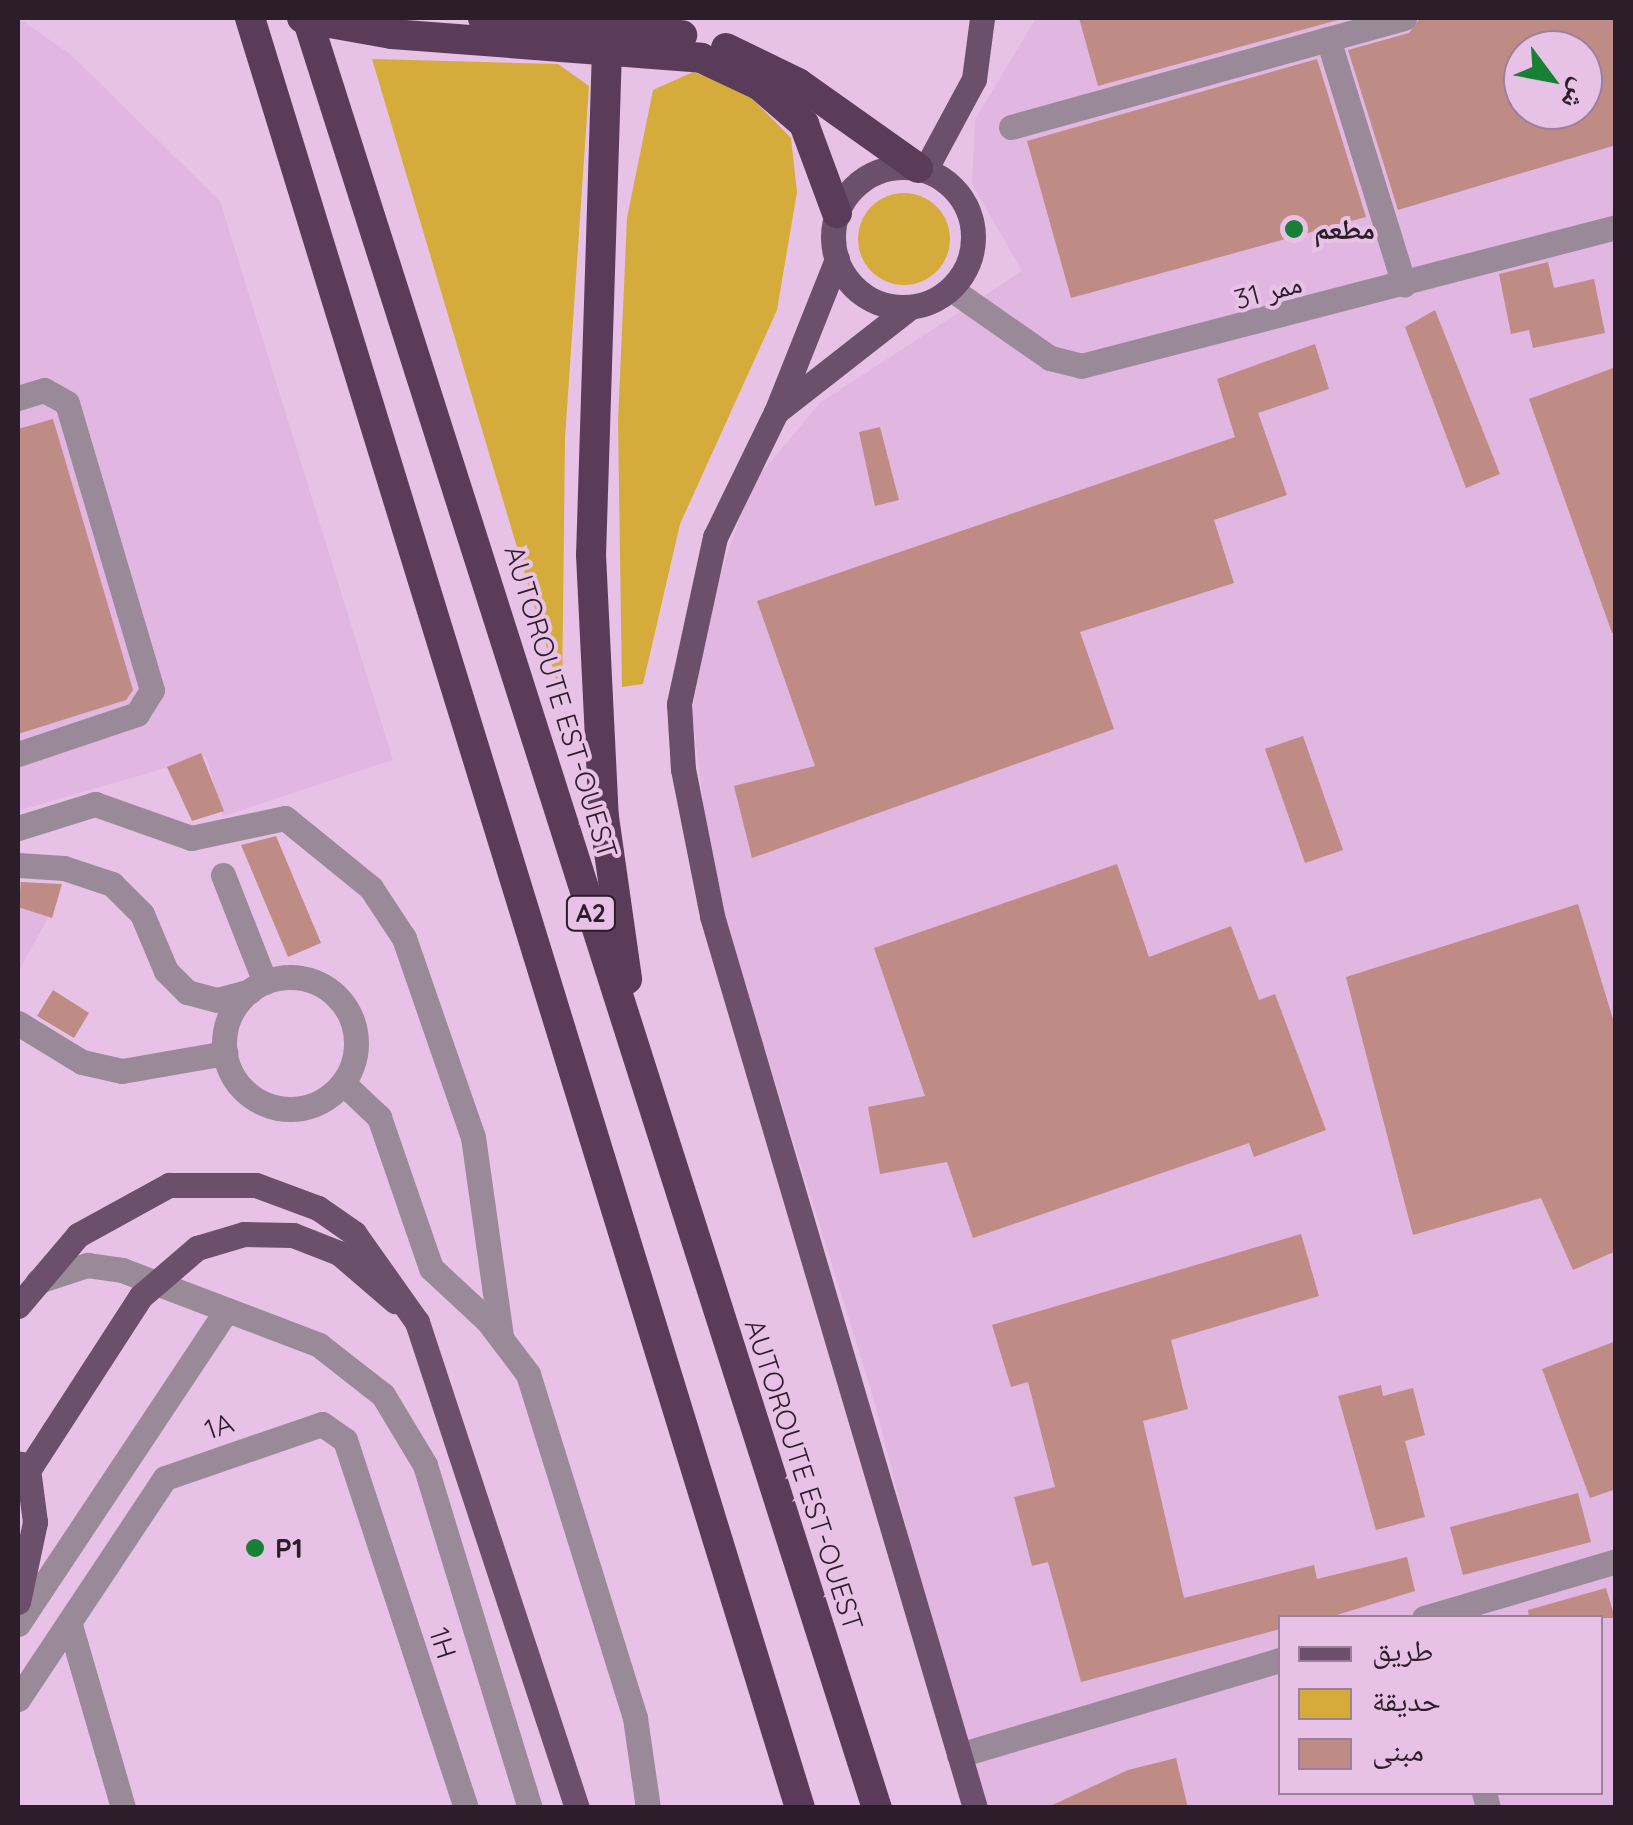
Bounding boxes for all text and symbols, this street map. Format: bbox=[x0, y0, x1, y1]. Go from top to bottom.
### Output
north arrow bbox=[1503, 30, 1603, 130]
text: ش bbox=[1554, 73, 1600, 117]
place label: مطعم bbox=[1314, 212, 1375, 246]
marker: مطعم bbox=[1283, 218, 1305, 240]
street label: ممر 31 bbox=[1231, 266, 1305, 316]
street label: AUTOROUTE EST-OUEST bbox=[497, 542, 625, 862]
road number: A2 bbox=[564, 893, 618, 933]
street label: AUTOROUTE EST-OUEST bbox=[738, 1315, 870, 1635]
street label: 1A bbox=[200, 1405, 238, 1447]
place label: P1 bbox=[275, 1531, 303, 1565]
marker: P1 bbox=[244, 1537, 266, 1559]
legend bbox=[1278, 1615, 1603, 1795]
street label: 1H bbox=[422, 1623, 464, 1663]
text: طريق bbox=[1372, 1631, 1433, 1669]
text: حديقة bbox=[1372, 1681, 1441, 1719]
text: مبنى bbox=[1372, 1731, 1424, 1769]

